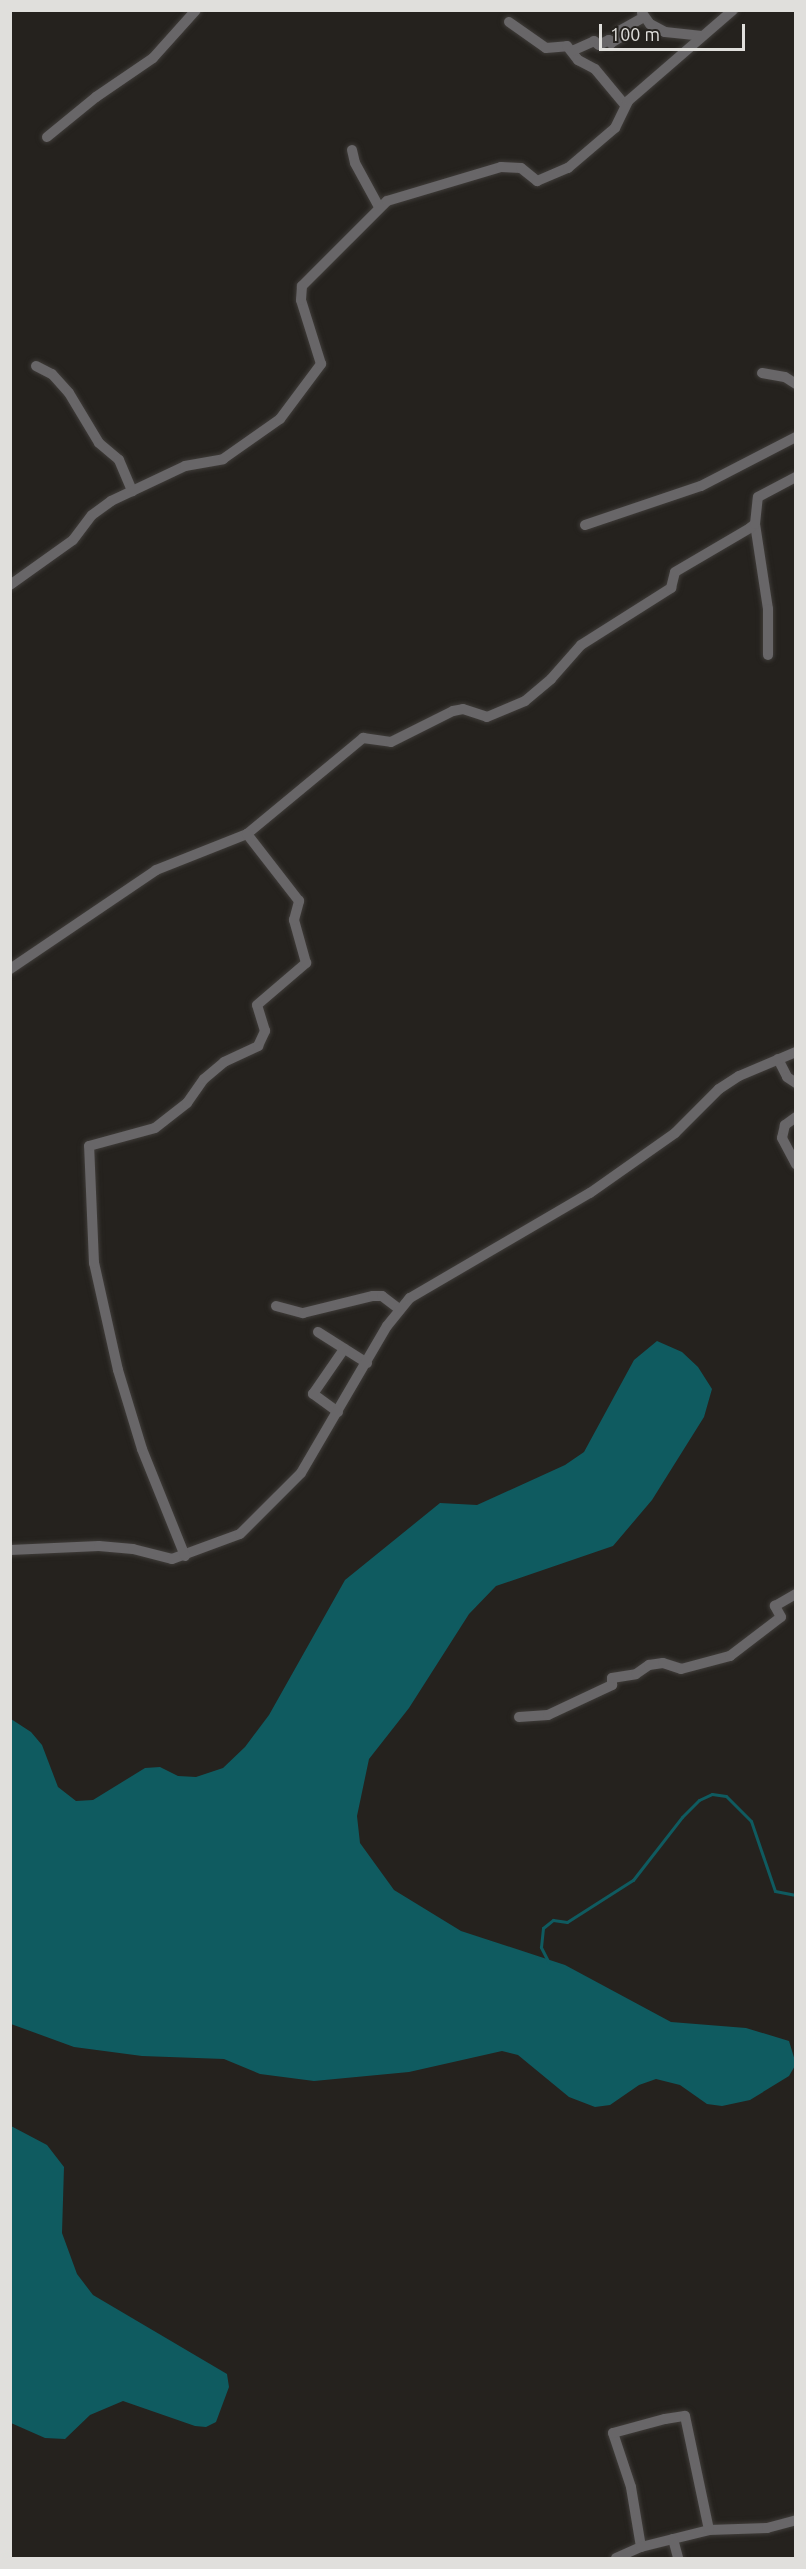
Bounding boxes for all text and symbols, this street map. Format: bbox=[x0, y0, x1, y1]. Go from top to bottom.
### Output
scale bar bbox=[602, 12, 748, 50]
text: 100 m bbox=[610, 24, 660, 44]

